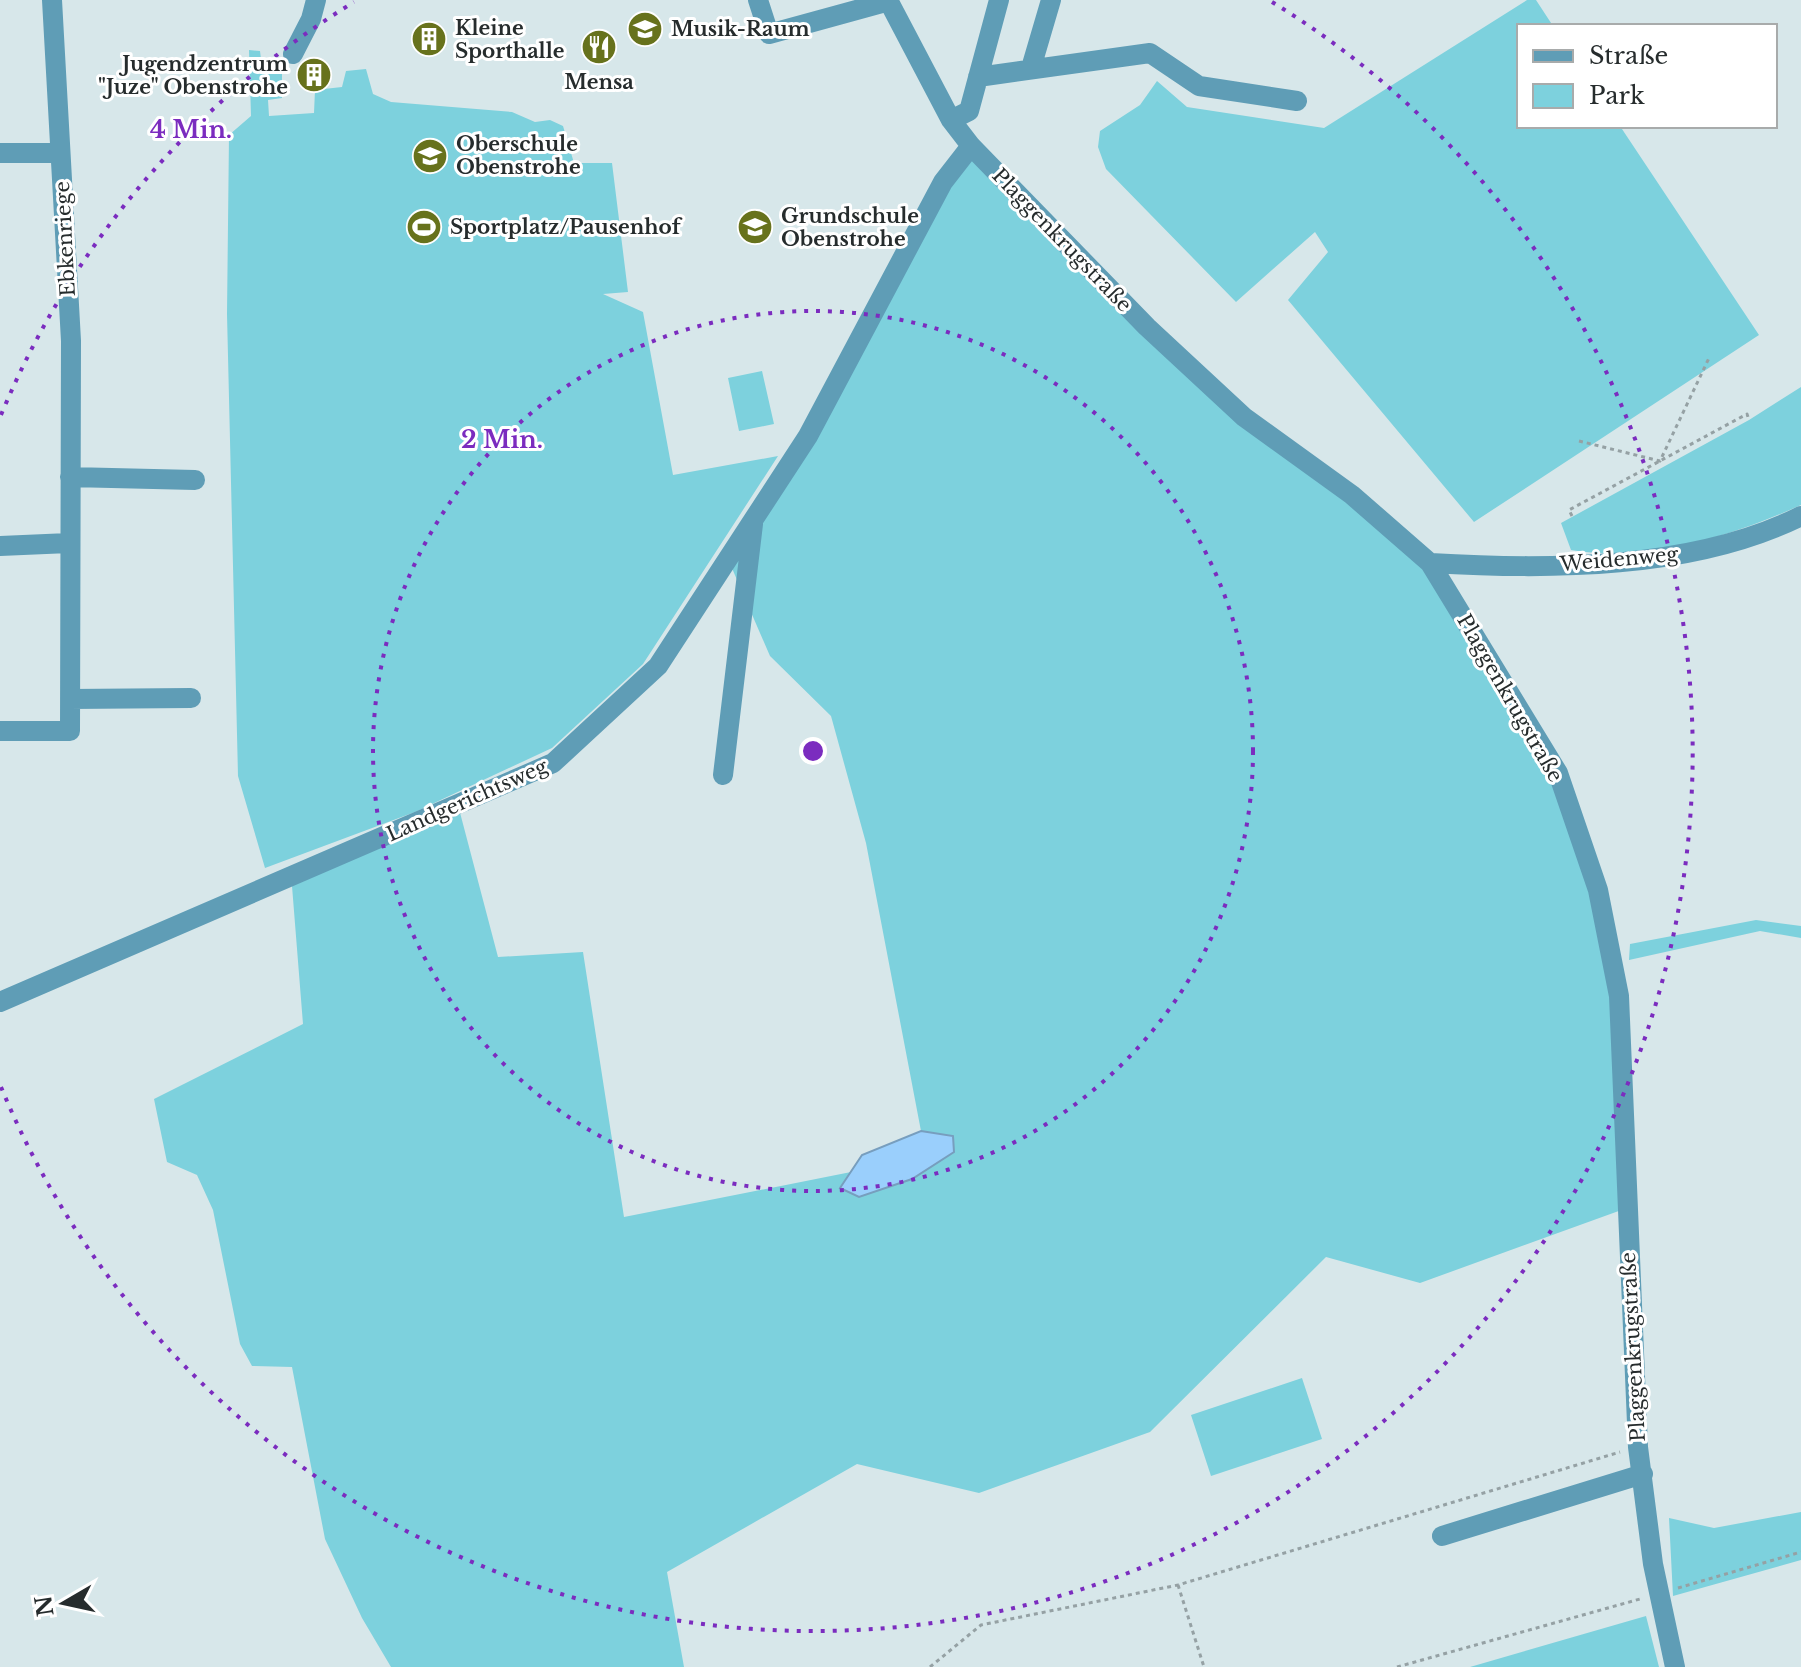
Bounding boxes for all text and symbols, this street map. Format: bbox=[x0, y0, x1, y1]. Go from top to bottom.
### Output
school or university icon: Musik-Raum bbox=[626, 10, 664, 48]
place label: Kleine Sporthalle bbox=[455, 16, 565, 63]
place label: Musik-Raum bbox=[671, 17, 810, 41]
building icon: Kleine Sporthalle bbox=[410, 20, 448, 58]
legend bbox=[1517, 24, 1777, 128]
restaurant icon: Mensa bbox=[580, 28, 618, 66]
text: Straße bbox=[1589, 41, 1668, 70]
place label: Jugendzentrum "Juze" Obenstrohe bbox=[98, 52, 288, 99]
building icon: Jugendzentrum "Juze" Obenstrohe bbox=[295, 56, 333, 94]
place label: Mensa bbox=[564, 70, 634, 94]
text: Park bbox=[1589, 81, 1645, 110]
text: 4 Min. bbox=[150, 115, 232, 144]
place label: Oberschule Obenstrohe bbox=[456, 132, 581, 179]
school or university icon: Oberschule Obenstrohe bbox=[411, 137, 449, 175]
street label: Plaggenkrugstraße bbox=[987, 163, 1137, 317]
street label: Ebkenriege bbox=[50, 181, 80, 297]
place label: Grundschule Obenstrohe bbox=[781, 204, 919, 251]
sports icon: Sportplatz/Pausenhof bbox=[405, 208, 443, 246]
school or university icon: Grundschule Obenstrohe bbox=[736, 208, 774, 246]
place label: Sportplatz/Pausenhof bbox=[450, 215, 683, 239]
text: 2 Min. bbox=[461, 425, 543, 454]
street label: Weidenweg bbox=[1558, 542, 1680, 576]
street label: Plaggenkrugstraße bbox=[1452, 610, 1568, 786]
centre of rings bbox=[799, 737, 827, 765]
street label: Landgerichtsweg bbox=[383, 753, 552, 846]
street label: Plaggenkrugstraße bbox=[1616, 1251, 1650, 1443]
north arrow bbox=[24, 1563, 104, 1643]
text: N bbox=[30, 1593, 60, 1618]

